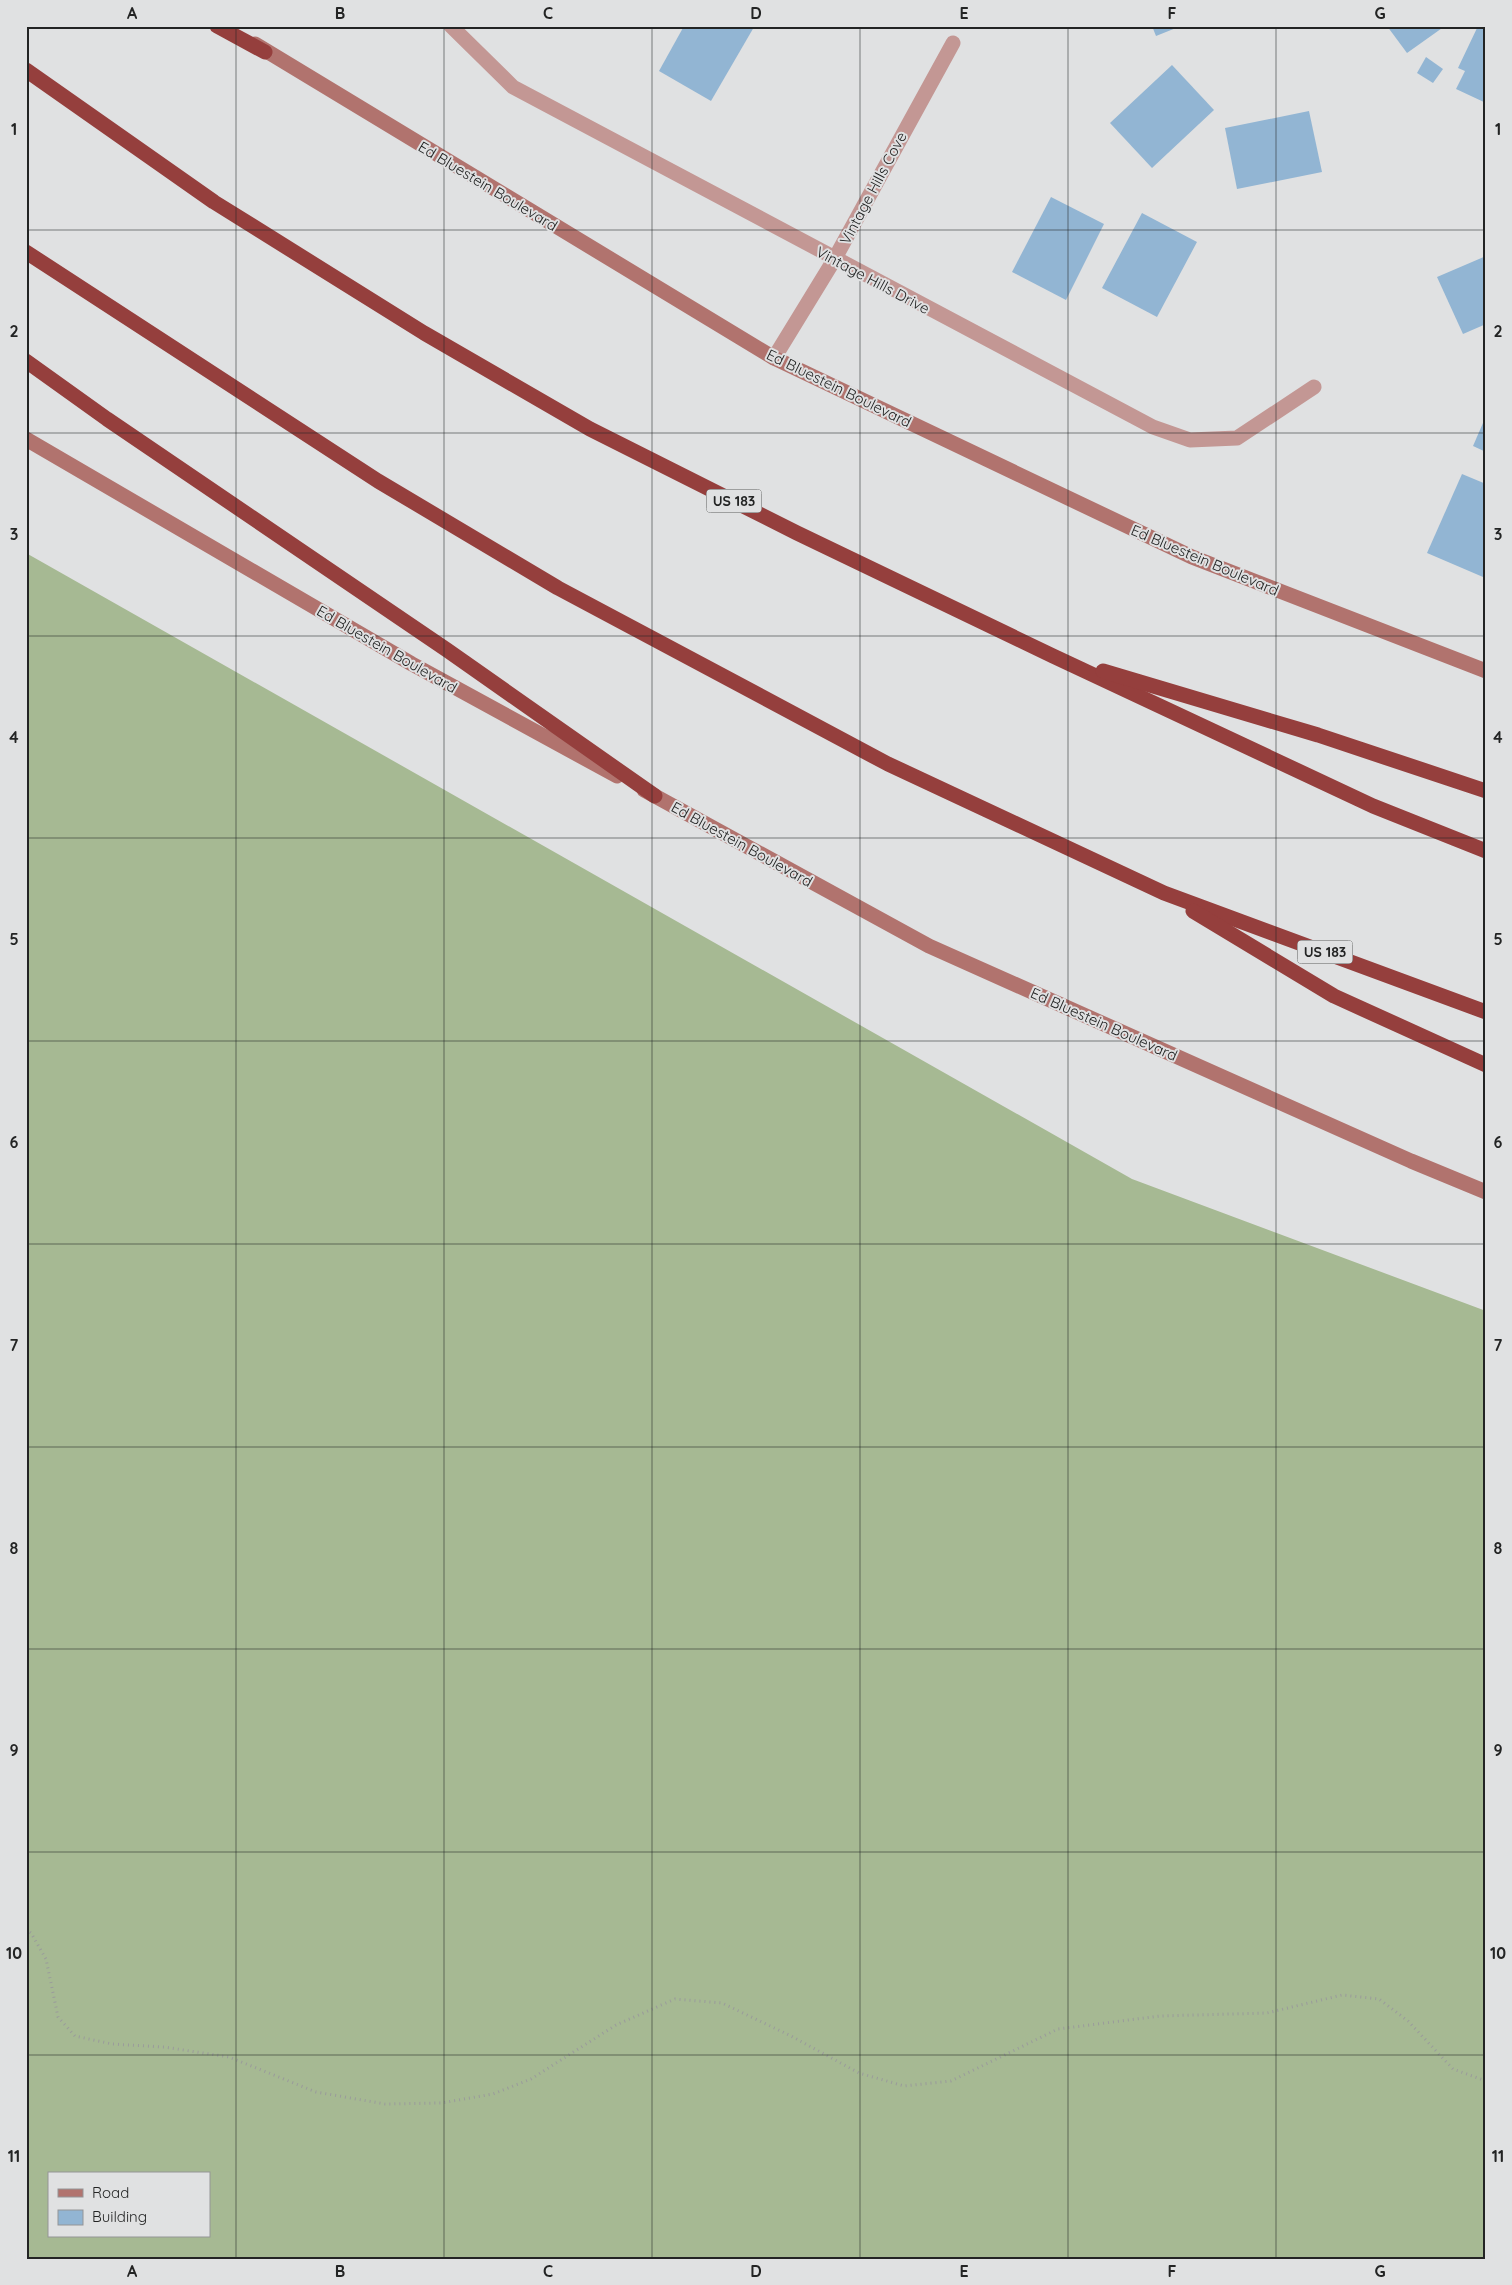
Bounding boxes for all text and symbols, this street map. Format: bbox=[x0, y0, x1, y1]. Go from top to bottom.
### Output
text: A bbox=[127, 3, 138, 23]
text: B bbox=[335, 3, 345, 23]
text: C bbox=[543, 3, 553, 23]
text: D bbox=[750, 3, 762, 23]
text: E bbox=[959, 3, 969, 23]
text: F bbox=[1168, 3, 1177, 23]
text: G bbox=[1374, 3, 1386, 23]
text: 1 bbox=[11, 119, 17, 139]
text: 1 bbox=[1495, 119, 1501, 139]
street label: Vintage Hills Cove bbox=[835, 128, 911, 248]
street label: Ed Bluestein Boulevard bbox=[415, 137, 561, 235]
street label: Vintage Hills Drive bbox=[813, 242, 933, 318]
text: 2 bbox=[9, 321, 19, 341]
text: 2 bbox=[1493, 321, 1503, 341]
street label: Ed Bluestein Boulevard bbox=[763, 345, 915, 431]
road number: US 183 bbox=[706, 490, 762, 512]
street label: Ed Bluestein Boulevard bbox=[1128, 520, 1282, 600]
text: 3 bbox=[10, 524, 18, 544]
text: 3 bbox=[1494, 524, 1502, 544]
street label: Ed Bluestein Boulevard bbox=[313, 601, 461, 697]
text: 4 bbox=[9, 727, 19, 747]
text: 4 bbox=[1493, 727, 1503, 747]
street label: Ed Bluestein Boulevard bbox=[668, 797, 816, 891]
text: 5 bbox=[9, 929, 19, 949]
text: 5 bbox=[1493, 929, 1503, 949]
road number: US 183 bbox=[1298, 940, 1352, 964]
street label: Ed Bluestein Boulevard bbox=[1028, 983, 1180, 1065]
text: 6 bbox=[10, 1132, 19, 1152]
text: 6 bbox=[1494, 1132, 1503, 1152]
text: 7 bbox=[10, 1335, 19, 1355]
text: 7 bbox=[1494, 1335, 1503, 1355]
text: 8 bbox=[10, 1538, 19, 1558]
text: 8 bbox=[1494, 1538, 1503, 1558]
text: 9 bbox=[9, 1740, 19, 1760]
text: 9 bbox=[1493, 1740, 1503, 1760]
text: 10 bbox=[6, 1943, 22, 1963]
text: 10 bbox=[1490, 1943, 1506, 1963]
text: 11 bbox=[8, 2146, 20, 2166]
text: 11 bbox=[1492, 2146, 1504, 2166]
legend bbox=[48, 2172, 210, 2238]
text: Road bbox=[92, 2183, 129, 2202]
text: Building bbox=[92, 2207, 147, 2226]
text: A bbox=[127, 2261, 138, 2281]
text: B bbox=[335, 2261, 345, 2281]
text: C bbox=[543, 2261, 553, 2281]
text: D bbox=[750, 2261, 762, 2281]
text: E bbox=[959, 2261, 969, 2281]
text: F bbox=[1168, 2261, 1177, 2281]
text: G bbox=[1374, 2261, 1386, 2281]

